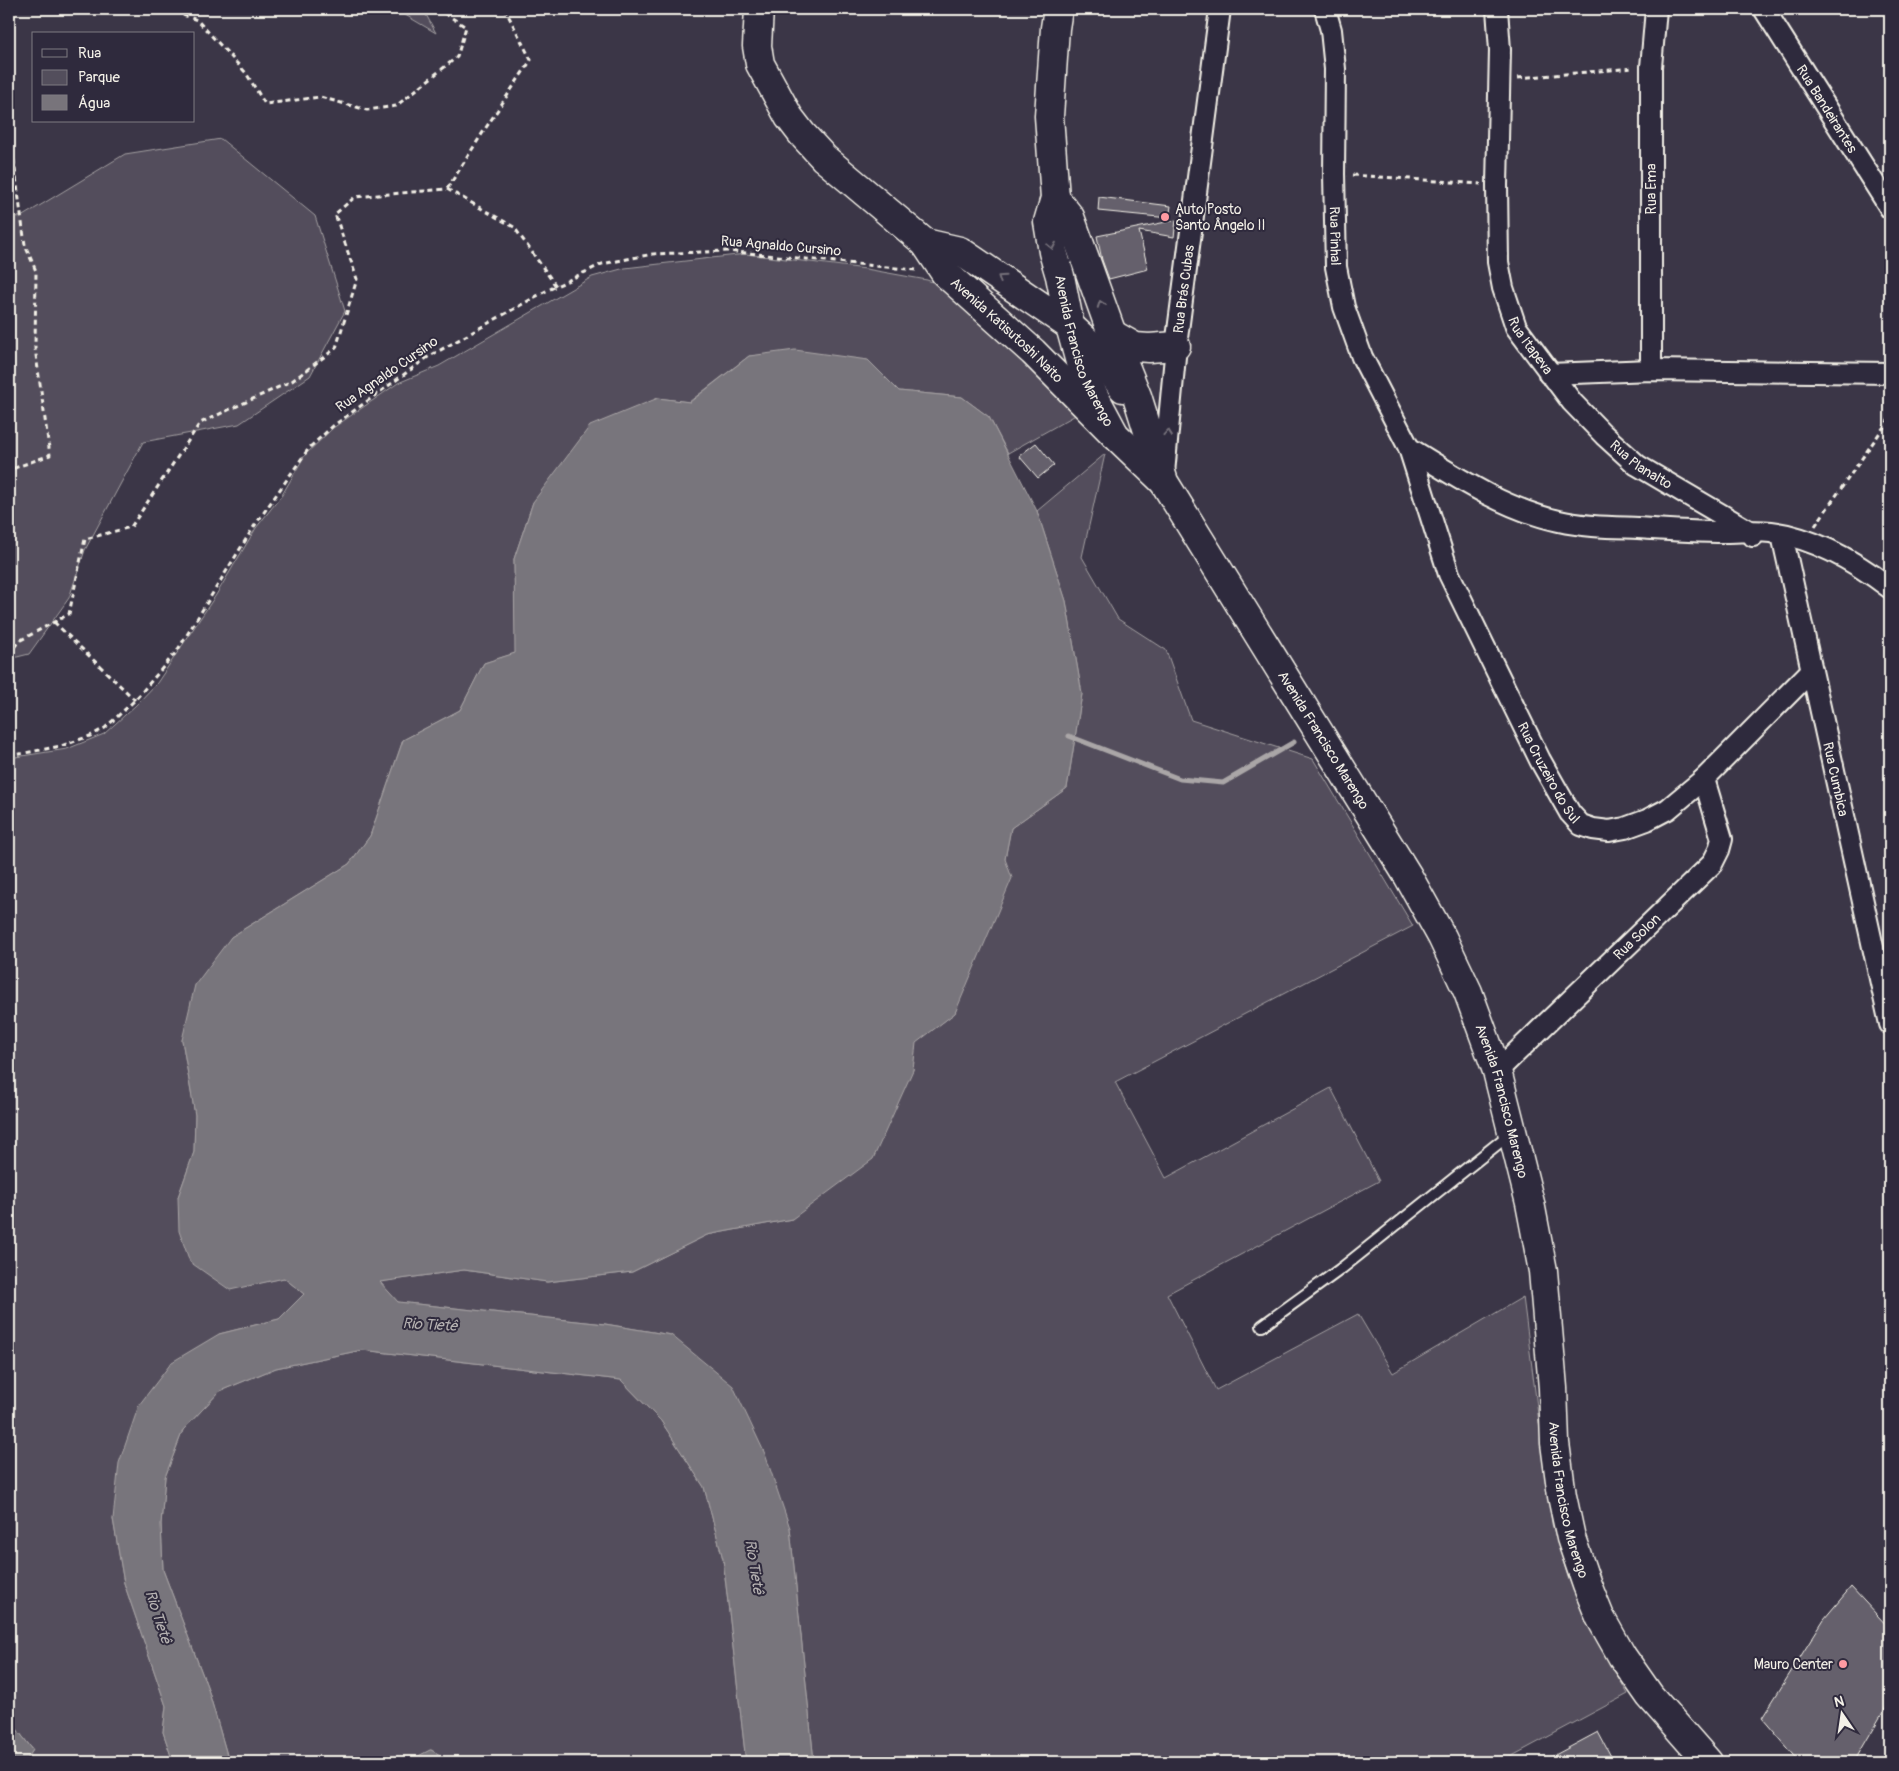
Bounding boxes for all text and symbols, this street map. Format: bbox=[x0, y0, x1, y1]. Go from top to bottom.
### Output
legend bbox=[32, 32, 195, 122]
text: Rua bbox=[78, 44, 101, 63]
street label: Rua Bandeirantes bbox=[1793, 62, 1862, 156]
text: Parque bbox=[78, 68, 121, 87]
text: Água bbox=[78, 94, 110, 113]
street label: Rua Ema bbox=[1643, 164, 1660, 214]
place label: Auto Posto Santo Ângelo II bbox=[1175, 201, 1265, 234]
street label: Rua Pinhal bbox=[1326, 206, 1344, 266]
marker: Auto Posto Santo Ângelo II bbox=[1159, 211, 1171, 223]
street label: Rua Agnaldo Cursino bbox=[720, 232, 842, 260]
one-way arrow bbox=[1047, 241, 1057, 250]
street label: Rua Brás Cubas bbox=[1169, 243, 1198, 334]
street label: Avenida Francisco Marengo bbox=[1051, 273, 1118, 430]
street label: Avenida Katisutoshi Naito bbox=[947, 274, 1067, 386]
one-way arrow bbox=[997, 275, 1006, 285]
one-way arrow bbox=[1097, 300, 1107, 309]
street label: Rua Itapeva bbox=[1505, 315, 1557, 378]
street label: Rua Agnaldo Cursino bbox=[333, 332, 442, 416]
one-way arrow bbox=[1162, 429, 1173, 437]
street label: Rua Planalto bbox=[1607, 436, 1676, 493]
street label: Avenida Francisco Marengo bbox=[1275, 668, 1373, 813]
street label: Rua Cruzeiro do Sul bbox=[1514, 719, 1584, 827]
street label: Rua Cumbica bbox=[1819, 740, 1852, 818]
street label: Rua Solon bbox=[1610, 910, 1664, 963]
street label: Avenida Francisco Marengo bbox=[1472, 1022, 1532, 1180]
water label: Rio Tietê bbox=[402, 1314, 459, 1336]
street label: Avenida Francisco Marengo bbox=[1546, 1421, 1593, 1581]
water label: Rio Tietê bbox=[740, 1538, 768, 1597]
water label: Rio Tietê bbox=[140, 1588, 176, 1647]
place label: Mauro Center bbox=[1754, 1656, 1833, 1673]
marker: Mauro Center bbox=[1837, 1658, 1849, 1670]
north arrow bbox=[1816, 1688, 1866, 1738]
text: N bbox=[1833, 1692, 1846, 1711]

